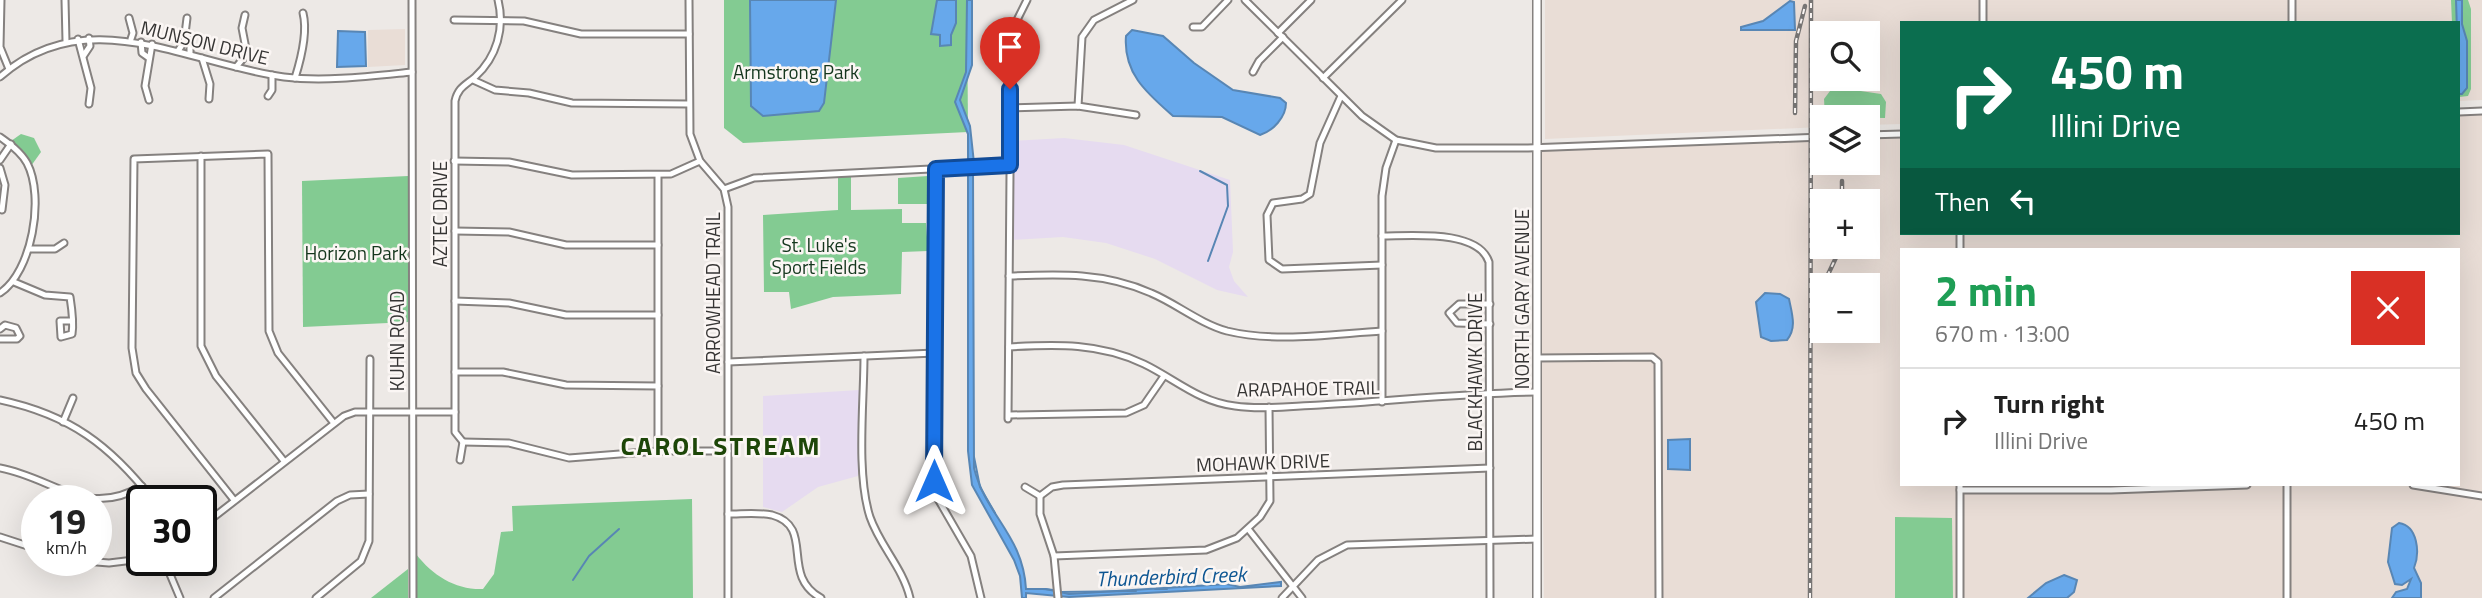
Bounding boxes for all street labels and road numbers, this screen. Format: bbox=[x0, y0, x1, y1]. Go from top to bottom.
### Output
street label: MUNSON DRIVE bbox=[138, 12, 272, 72]
street label: AZTEC DRIVE bbox=[425, 161, 454, 267]
street label: NORTH GARY AVENUE bbox=[1507, 209, 1536, 389]
street label: ARROWHEAD TRAIL bbox=[698, 212, 727, 374]
street label: KUHN ROAD bbox=[382, 291, 411, 391]
street label: BLACKHAWK DRIVE bbox=[1460, 293, 1489, 451]
street label: ARAPAHOE TRAIL bbox=[1236, 372, 1380, 404]
street label: MOHAWK DRIVE bbox=[1195, 445, 1331, 479]

